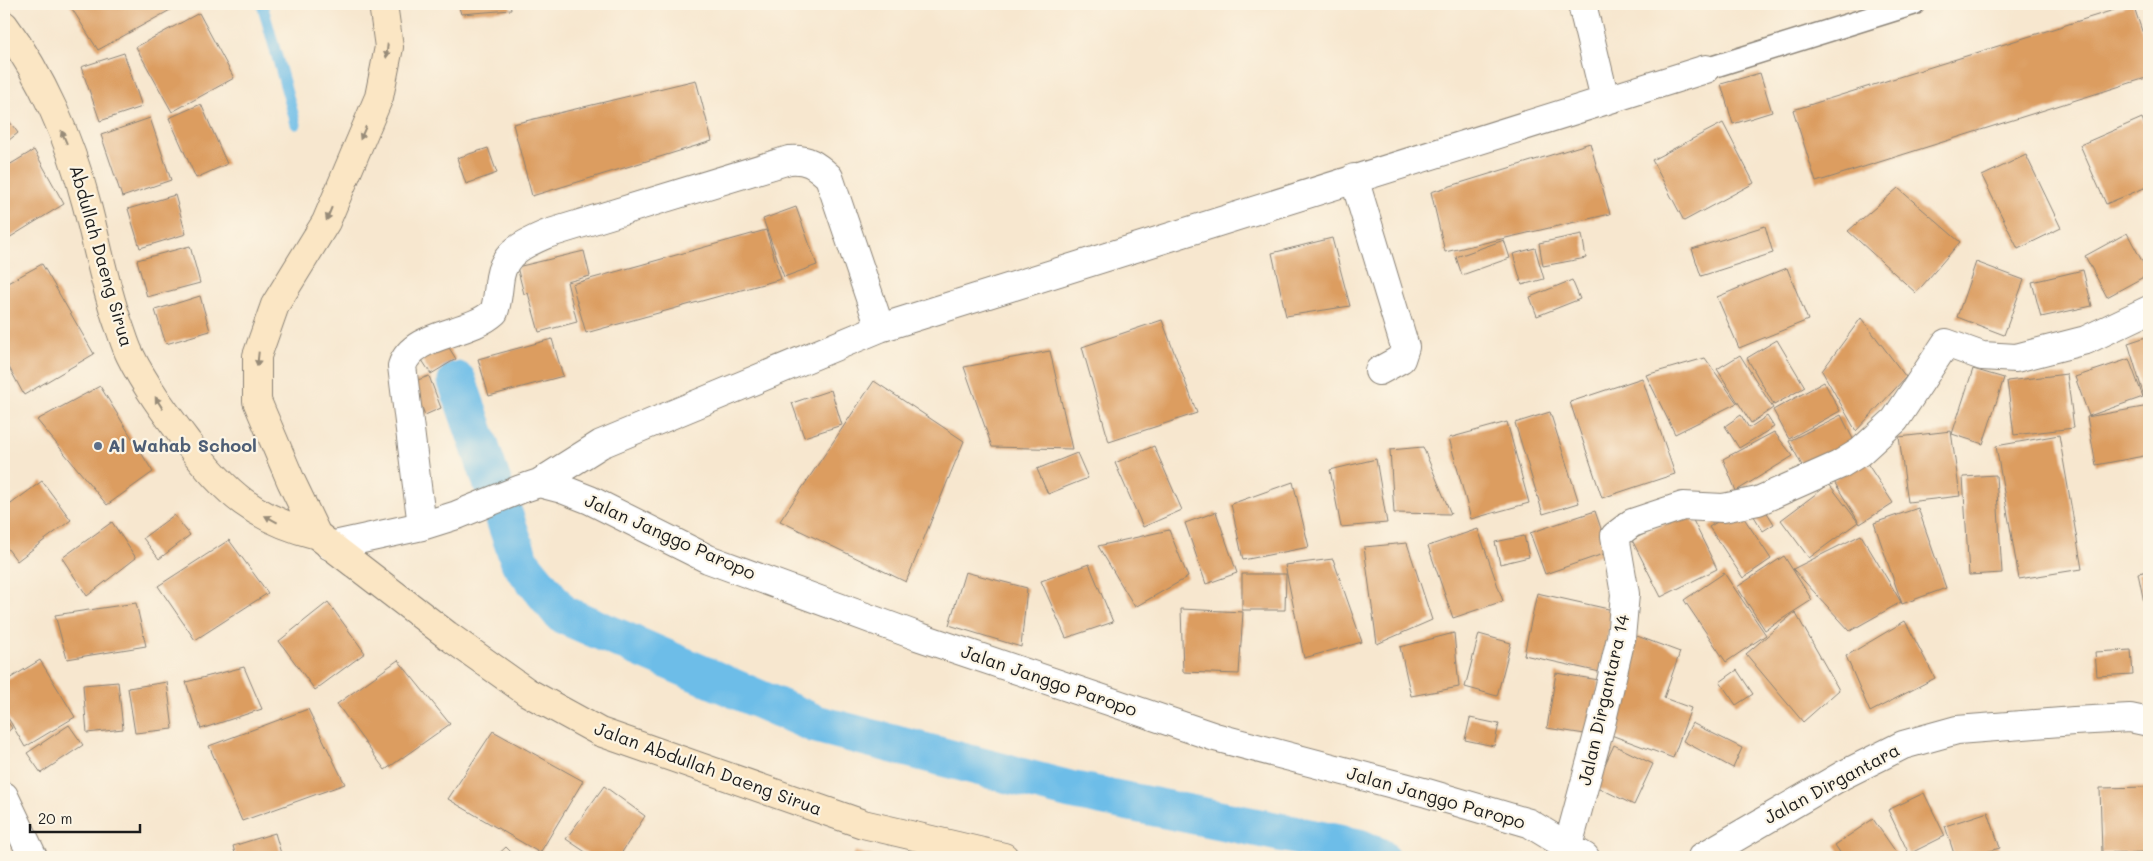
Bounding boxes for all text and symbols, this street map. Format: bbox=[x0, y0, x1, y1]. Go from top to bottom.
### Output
one-way arrow bbox=[383, 43, 391, 59]
one-way arrow bbox=[358, 126, 366, 140]
one-way arrow bbox=[59, 130, 67, 144]
street label: Abdullah Daeng Sirua bbox=[65, 162, 139, 349]
one-way arrow bbox=[325, 207, 333, 222]
one-way arrow bbox=[254, 351, 262, 367]
one-way arrow bbox=[155, 397, 164, 410]
place label: Al Wahab School bbox=[108, 433, 257, 457]
marker: Al Wahab School bbox=[92, 440, 104, 452]
street label: Jalan Janggo Paropo bbox=[581, 488, 760, 585]
one-way arrow bbox=[263, 515, 278, 523]
street label: Jalan Dirgantara 14 bbox=[1572, 611, 1634, 788]
street label: Jalan Janggo Paropo bbox=[958, 639, 1141, 722]
street label: Jalan Abdullah Daeng Sirua bbox=[591, 716, 825, 820]
street label: Jalan Dirgantara bbox=[1759, 737, 1904, 829]
street label: Jalan Janggo Paropo bbox=[1344, 760, 1529, 834]
scale bar bbox=[30, 801, 140, 833]
text: 20 m bbox=[38, 808, 72, 828]

